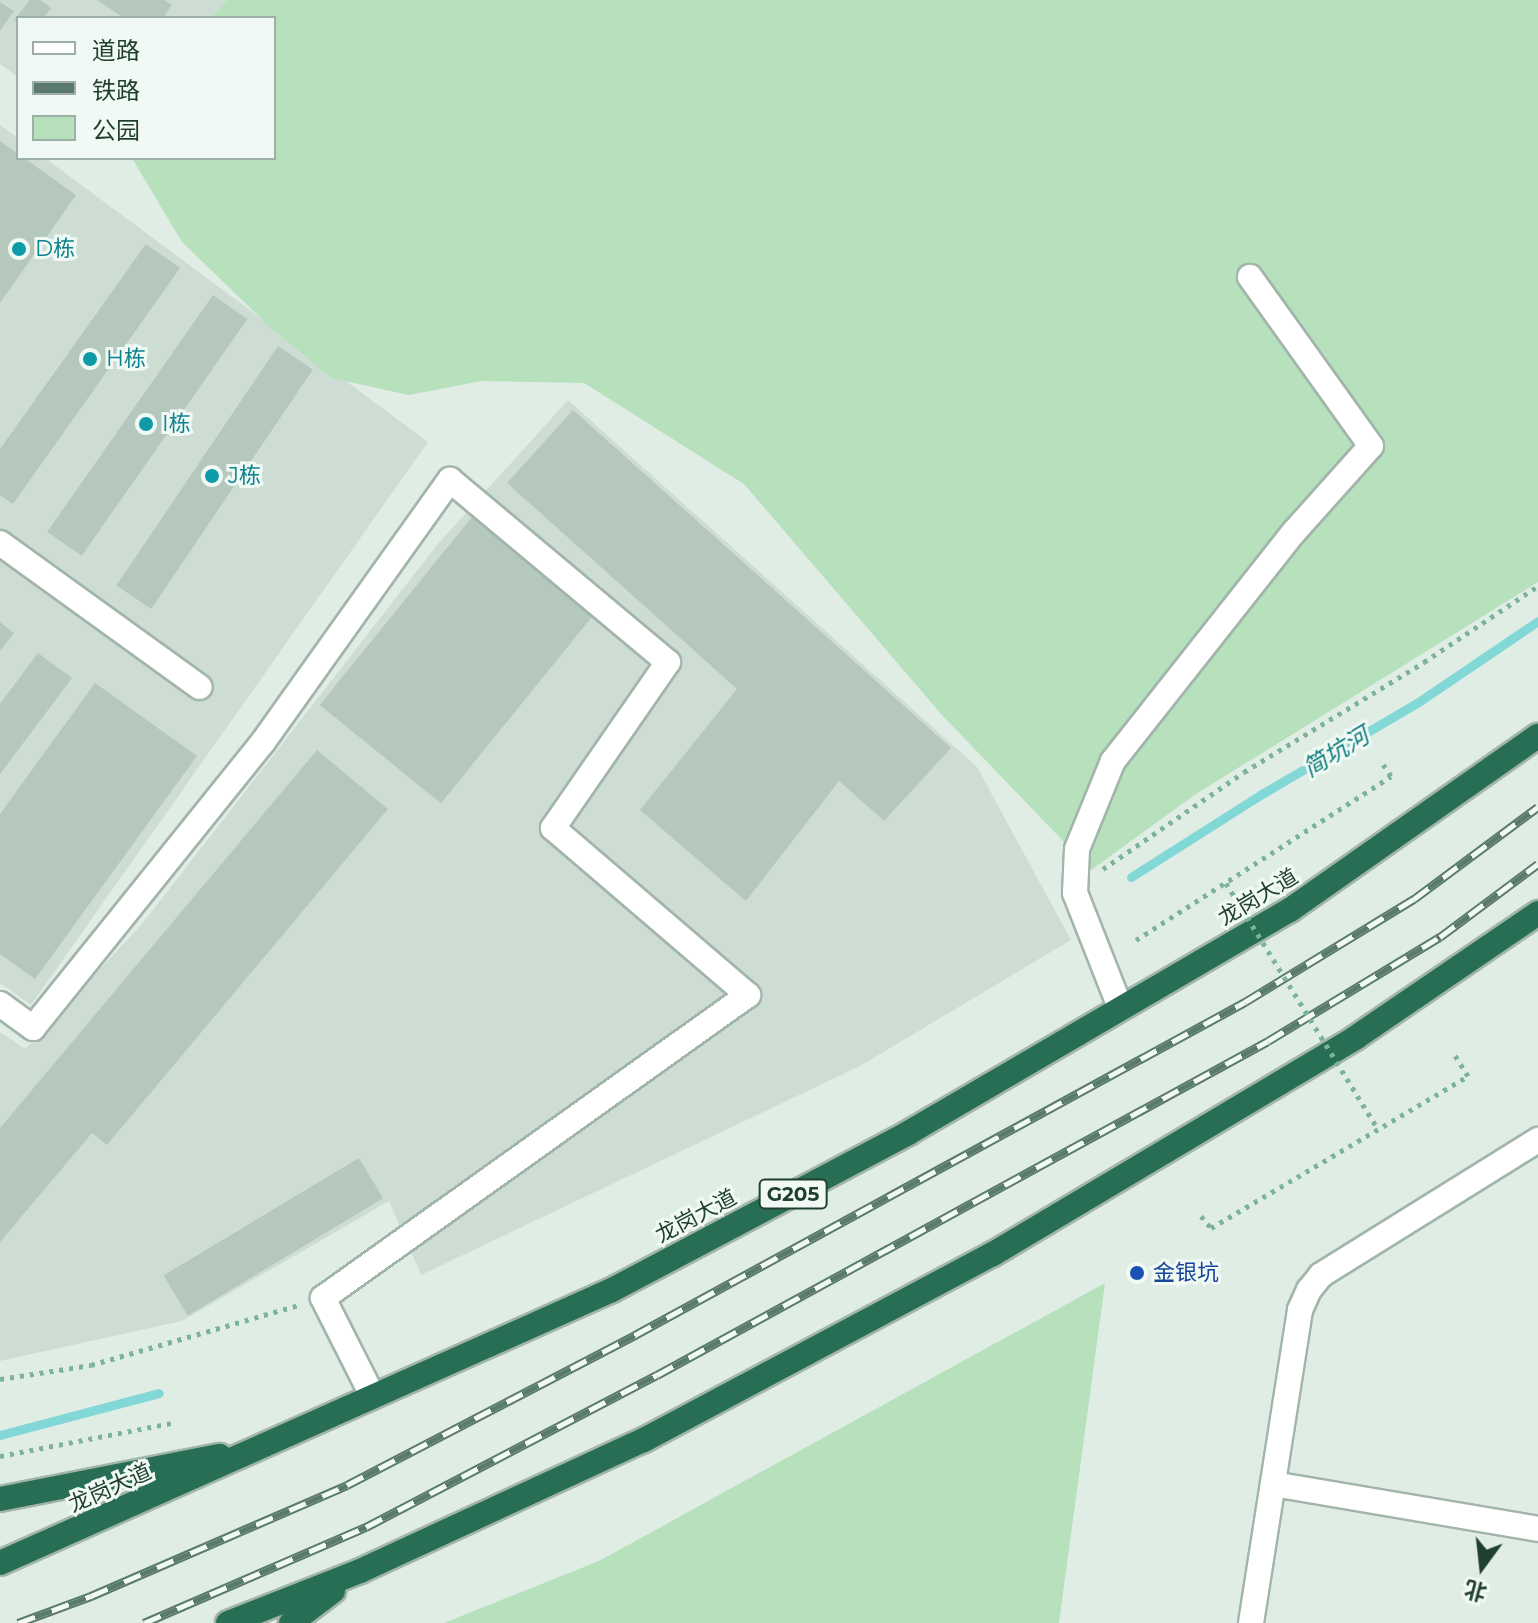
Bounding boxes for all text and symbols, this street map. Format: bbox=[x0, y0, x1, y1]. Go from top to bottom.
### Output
legend bbox=[16, 16, 276, 160]
text: 道路 bbox=[92, 36, 140, 65]
text: 铁路 bbox=[92, 76, 140, 105]
text: 公园 bbox=[92, 116, 140, 145]
place label: D栋 bbox=[35, 236, 75, 262]
marker: D栋 bbox=[10, 240, 28, 258]
place label: H栋 bbox=[106, 346, 146, 372]
marker: H栋 bbox=[81, 350, 99, 368]
place label: I栋 bbox=[162, 411, 191, 437]
marker: I栋 bbox=[137, 415, 155, 433]
place label: J栋 bbox=[228, 463, 261, 489]
marker: J栋 bbox=[203, 467, 221, 485]
water label: 简坑河 bbox=[1298, 721, 1374, 783]
street label: 龙岗大道 bbox=[1213, 863, 1303, 931]
road number: G205 bbox=[757, 1178, 829, 1210]
street label: 龙岗大道 bbox=[651, 1184, 741, 1248]
place label: 金银坑 bbox=[1153, 1260, 1219, 1286]
marker: 金银坑 bbox=[1128, 1264, 1146, 1282]
street label: 龙岗大道 bbox=[64, 1458, 156, 1518]
north arrow bbox=[1442, 1527, 1522, 1607]
text: 北 bbox=[1462, 1575, 1490, 1607]

